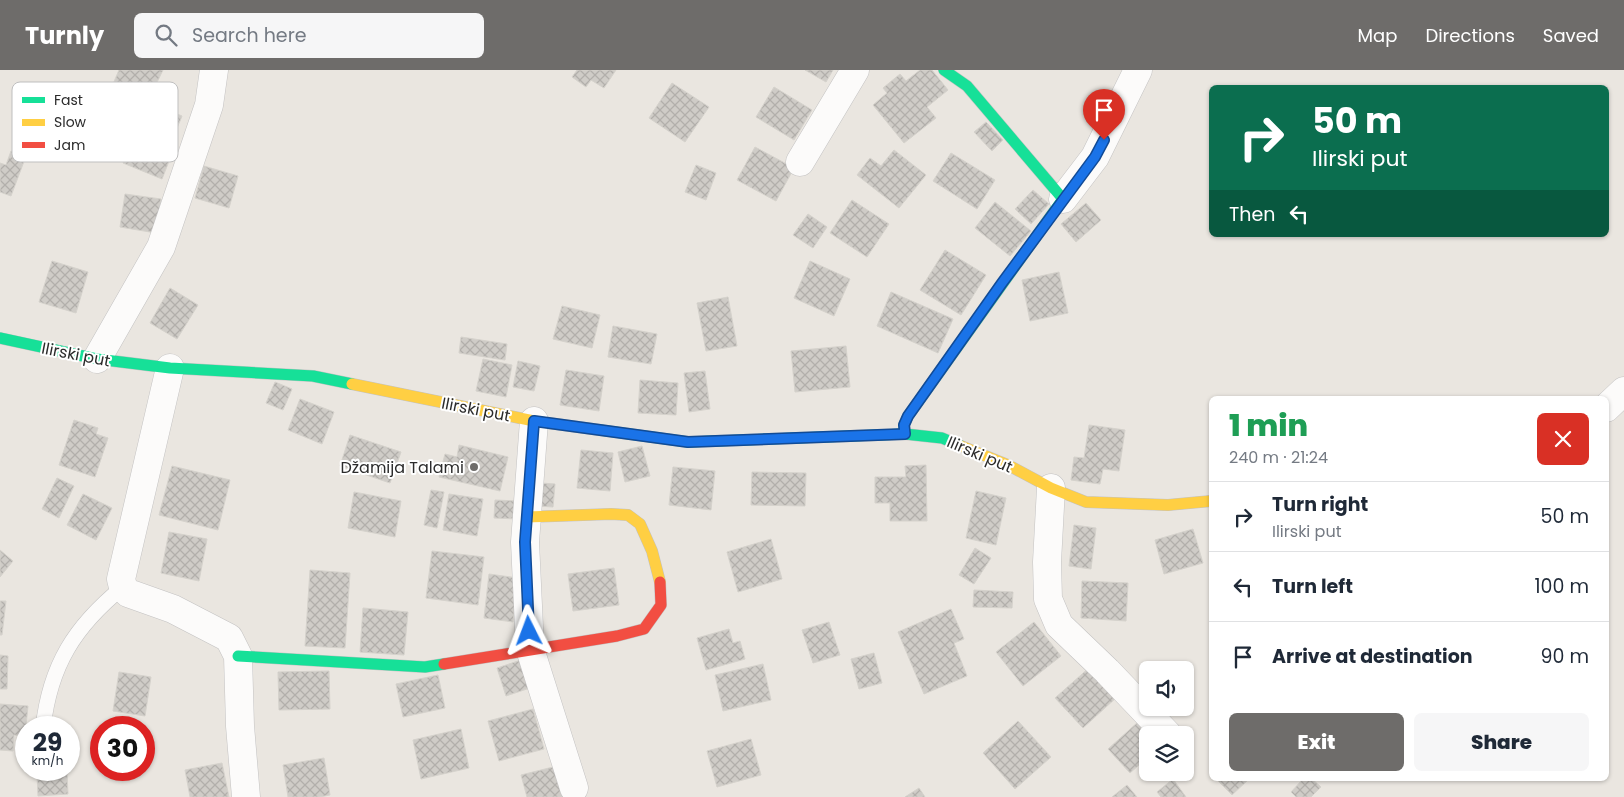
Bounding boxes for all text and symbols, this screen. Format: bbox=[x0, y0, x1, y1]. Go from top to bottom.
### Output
search box bbox=[134, 13, 484, 58]
text: Turnly bbox=[25, 19, 104, 52]
icon: search bbox=[152, 21, 180, 49]
text: Search here bbox=[192, 22, 307, 49]
text: Map bbox=[1358, 23, 1397, 48]
text: Directions bbox=[1425, 23, 1515, 48]
text: Saved bbox=[1543, 23, 1599, 48]
legend bbox=[12, 82, 178, 162]
pin bbox=[1083, 89, 1125, 140]
text: Fast bbox=[54, 90, 83, 110]
icon: arrive bbox=[1090, 96, 1118, 124]
text: 50 m bbox=[1312, 96, 1402, 145]
icon: right bbox=[1229, 105, 1294, 170]
text: Slow bbox=[54, 112, 87, 132]
text: Jam bbox=[54, 135, 85, 155]
text: Ilirski put bbox=[1312, 143, 1408, 174]
icon: left bbox=[1285, 200, 1313, 228]
text: Then bbox=[1229, 201, 1275, 228]
street label: Ilirski put bbox=[40, 337, 112, 372]
street label: Ilirski put bbox=[440, 392, 512, 427]
text: 1 min bbox=[1229, 404, 1308, 447]
button: close bbox=[1537, 413, 1589, 465]
street label: Ilirski put bbox=[943, 430, 1016, 479]
text: 240 m · 21:24 bbox=[1229, 446, 1328, 469]
place label: Džamija Talami bbox=[340, 456, 464, 479]
marker: Džamija Talami bbox=[468, 461, 480, 473]
text: Turn right bbox=[1272, 491, 1368, 518]
icon: right bbox=[1229, 503, 1257, 531]
text: 50 m bbox=[1540, 503, 1589, 530]
text: Ilirski put bbox=[1272, 520, 1341, 543]
icon: left bbox=[1229, 573, 1257, 601]
text: Turn left bbox=[1272, 573, 1353, 600]
text: 100 m bbox=[1534, 573, 1589, 600]
position arrow bbox=[502, 604, 554, 656]
icon: arrive bbox=[1229, 643, 1257, 671]
text: Arrive at destination bbox=[1272, 643, 1473, 670]
text: 90 m bbox=[1540, 643, 1589, 670]
map controls bbox=[1139, 661, 1194, 781]
button: sound bbox=[1139, 661, 1194, 716]
button: Exit bbox=[1229, 713, 1404, 771]
button: Share bbox=[1414, 713, 1589, 771]
speed limit sign: 30 bbox=[90, 716, 155, 781]
text: 29 bbox=[33, 725, 62, 760]
button: layers bbox=[1139, 726, 1194, 781]
text: km/h bbox=[32, 752, 63, 769]

